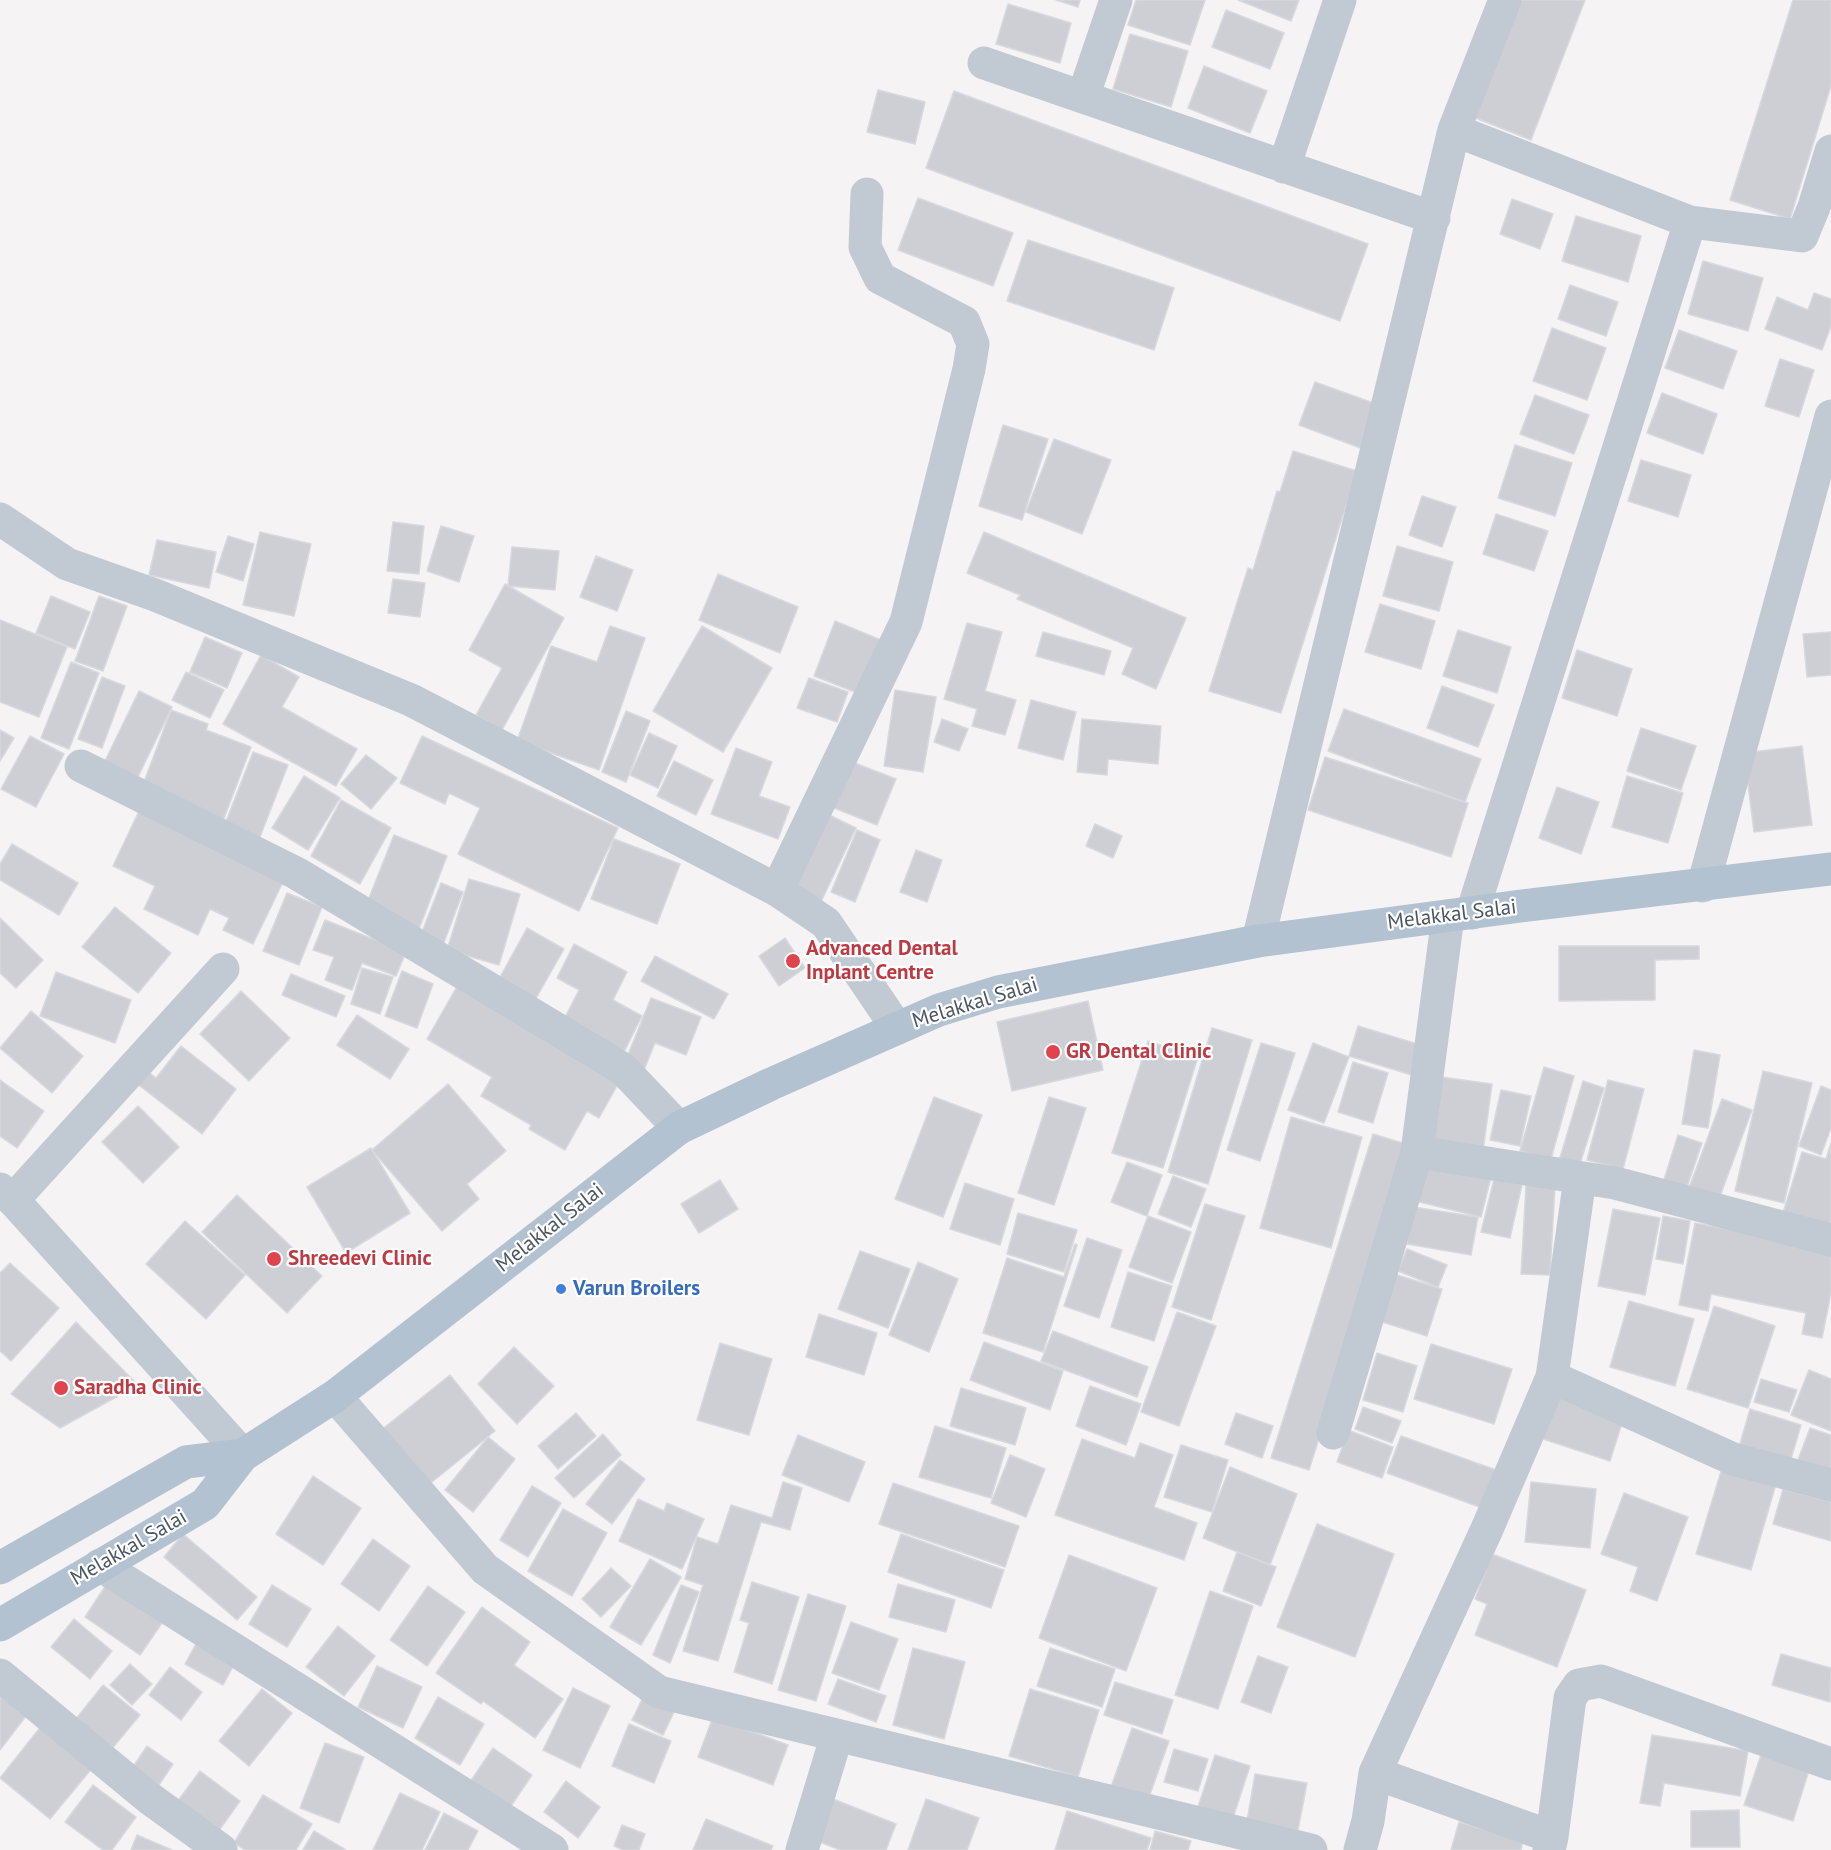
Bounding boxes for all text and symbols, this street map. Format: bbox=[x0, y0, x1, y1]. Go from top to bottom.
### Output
street label: Melakkal Salai bbox=[1386, 895, 1518, 935]
place label: Advanced Dental Inplant Centre bbox=[806, 936, 958, 986]
marker: Advanced Dental Inplant Centre bbox=[784, 952, 802, 970]
street label: Melakkal Salai bbox=[909, 972, 1041, 1034]
place label: GR Dental Clinic bbox=[1066, 1039, 1211, 1065]
marker: GR Dental Clinic bbox=[1044, 1043, 1062, 1061]
street label: Melakkal Salai bbox=[491, 1178, 609, 1278]
place label: Shreedevi Clinic bbox=[288, 1246, 432, 1272]
marker: Shreedevi Clinic bbox=[265, 1250, 283, 1268]
place label: Varun Broilers bbox=[573, 1276, 700, 1302]
marker: Varun Broilers bbox=[554, 1282, 568, 1296]
place label: Saradha Clinic bbox=[74, 1375, 202, 1401]
marker: Saradha Clinic bbox=[52, 1379, 70, 1397]
street label: Melakkal Salai bbox=[66, 1505, 192, 1591]

